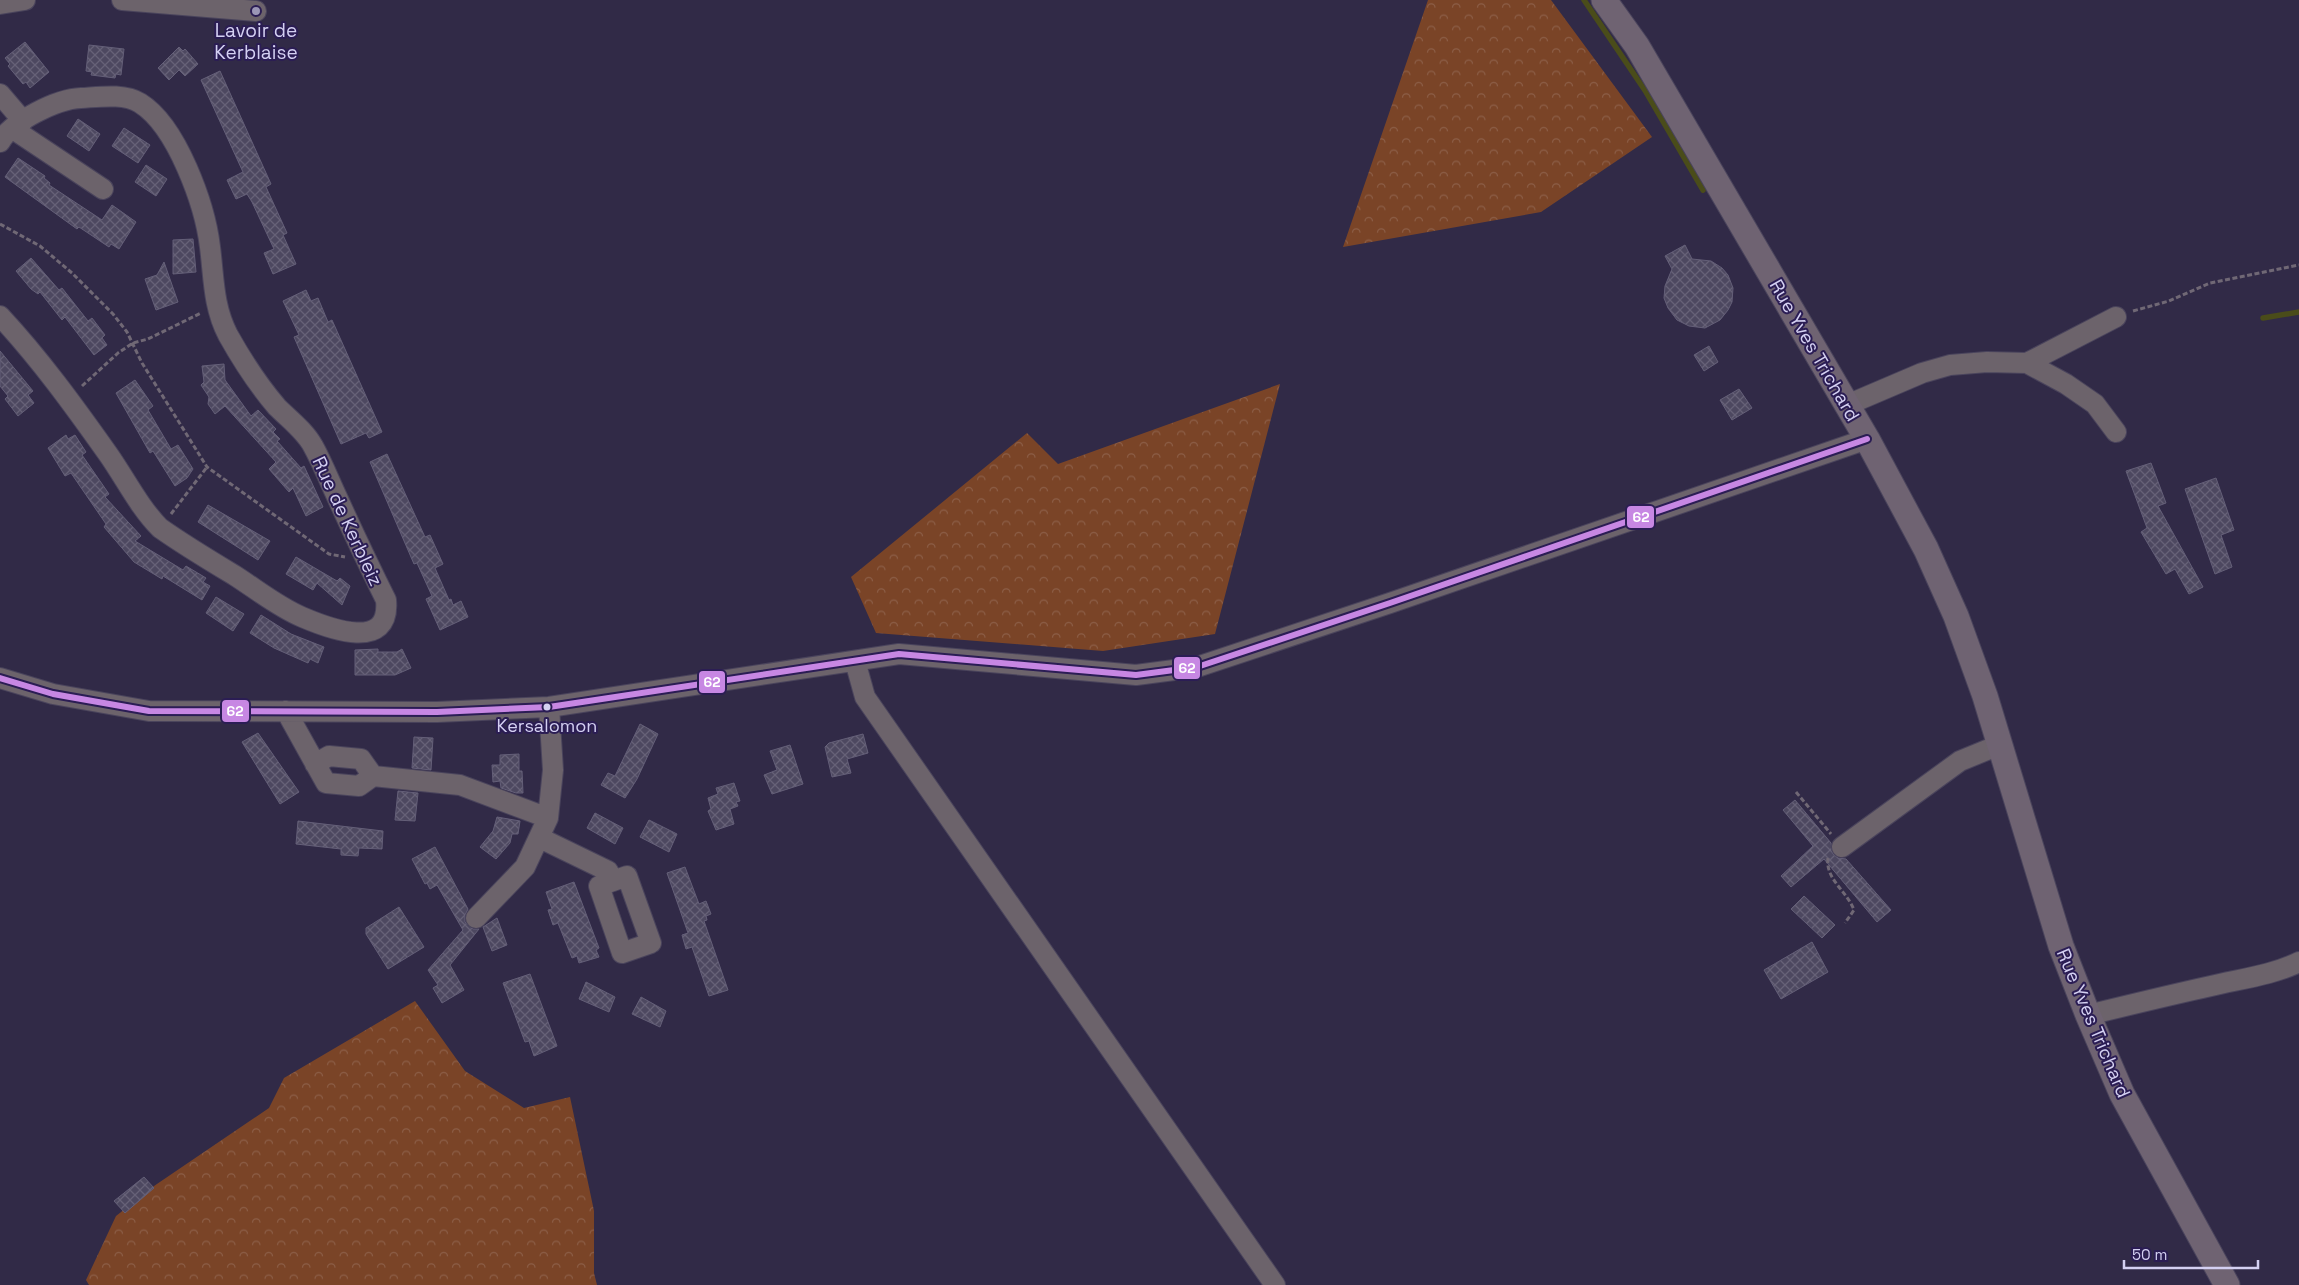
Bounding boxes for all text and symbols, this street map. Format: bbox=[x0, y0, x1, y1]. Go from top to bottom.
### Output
marker: Lavoir de Kerblaise bbox=[250, 5, 262, 17]
place label: Lavoir de Kerblaise bbox=[214, 18, 298, 65]
street label: Rue Yves Trichard bbox=[1764, 275, 1865, 426]
street label: Rue de Kerbleiz bbox=[307, 452, 389, 590]
line badge: 62 bbox=[1626, 505, 1655, 529]
text: 62 bbox=[1633, 508, 1649, 526]
line badge: 62 bbox=[1173, 656, 1201, 680]
text: 62 bbox=[1179, 659, 1195, 677]
line badge: 62 bbox=[698, 670, 726, 694]
text: 62 bbox=[704, 673, 720, 691]
line badge: 62 bbox=[221, 699, 250, 723]
text: 62 bbox=[227, 702, 243, 720]
marker: Kersalomon bbox=[542, 702, 552, 712]
place label: Kersalomon bbox=[497, 714, 597, 737]
street label: Rue Yves Trichard bbox=[2051, 945, 2136, 1102]
scale bar bbox=[2124, 1238, 2258, 1270]
text: 50 m bbox=[2132, 1245, 2167, 1264]

